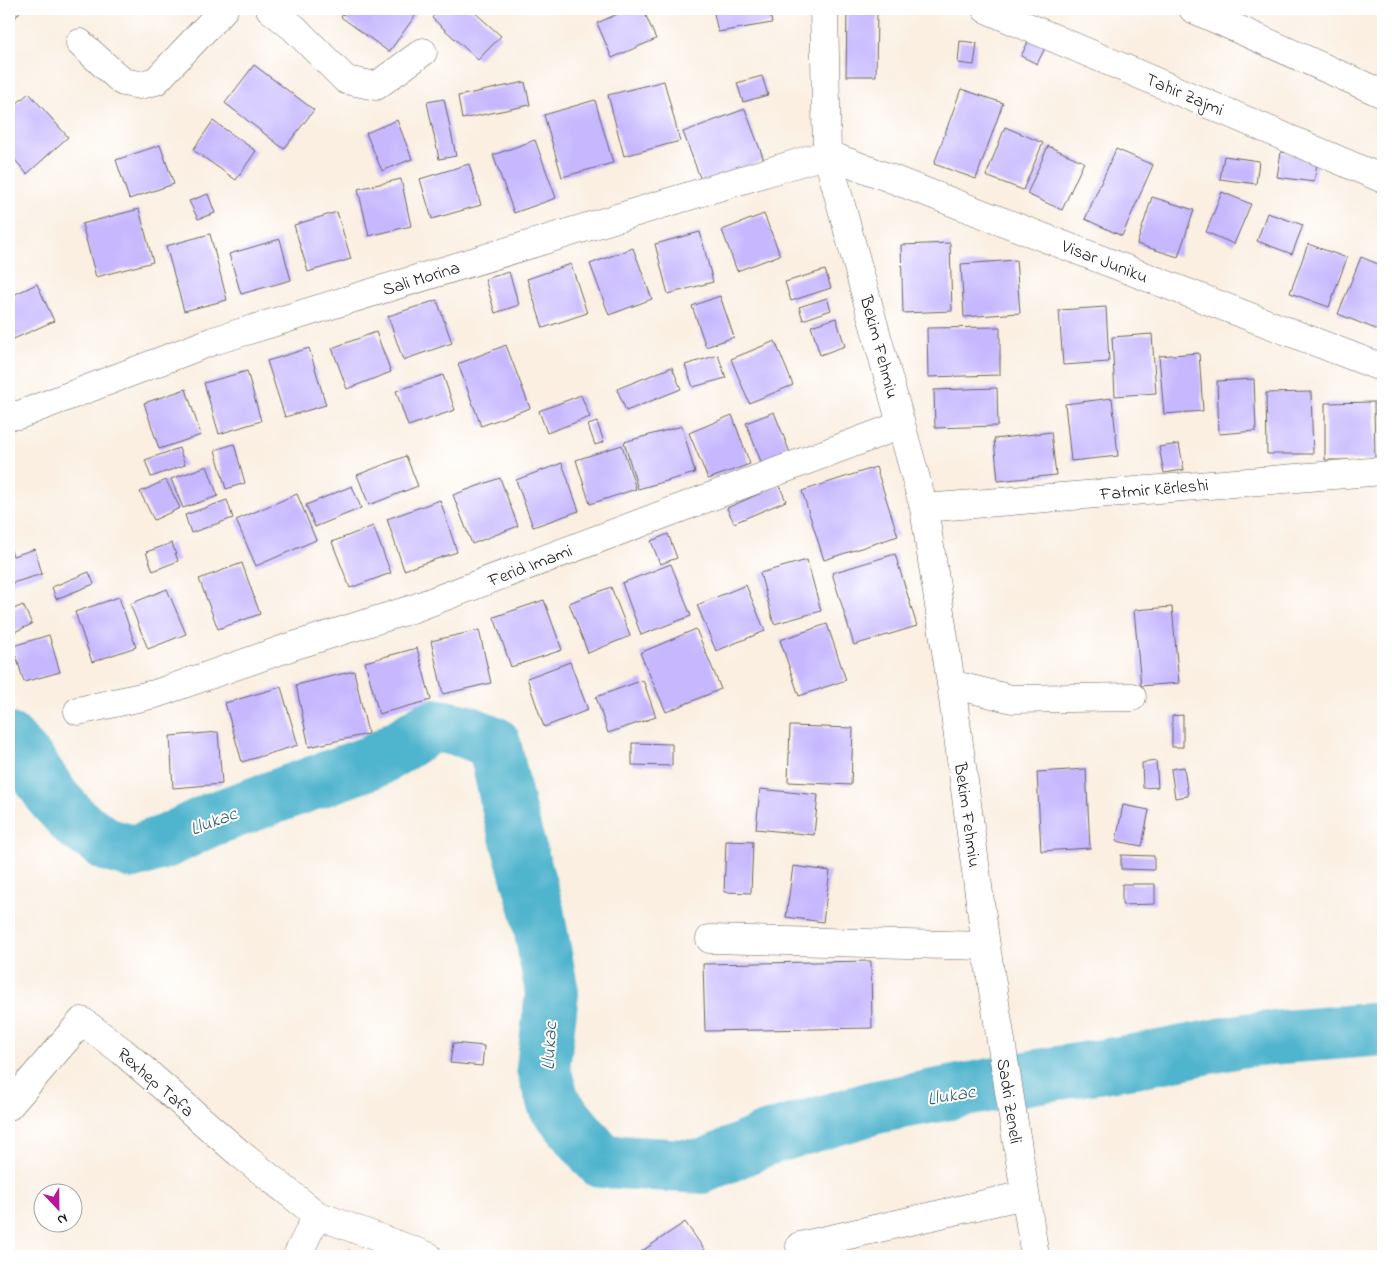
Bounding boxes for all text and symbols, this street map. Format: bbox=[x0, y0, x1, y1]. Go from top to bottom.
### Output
street label: Tahir Zajmi bbox=[1141, 68, 1227, 124]
street label: Visar Juniku bbox=[1056, 234, 1151, 291]
street label: Sali Morina bbox=[380, 256, 464, 304]
street label: Bekim Fehmiu bbox=[852, 292, 904, 402]
street label: Fatmir Kërleshi bbox=[1098, 473, 1210, 509]
street label: Ferid Imami bbox=[484, 539, 577, 595]
street label: Bekim Fehmiu bbox=[946, 760, 986, 869]
water label: Llukac bbox=[187, 801, 243, 844]
water label: Llukac bbox=[536, 1020, 565, 1071]
street label: Rexhep Tafa bbox=[110, 1043, 199, 1125]
street label: Sadri Zeneli bbox=[988, 1057, 1028, 1146]
water label: Llukac bbox=[925, 1079, 979, 1114]
north arrow bbox=[32, 1182, 82, 1232]
text: N bbox=[54, 1207, 71, 1230]

